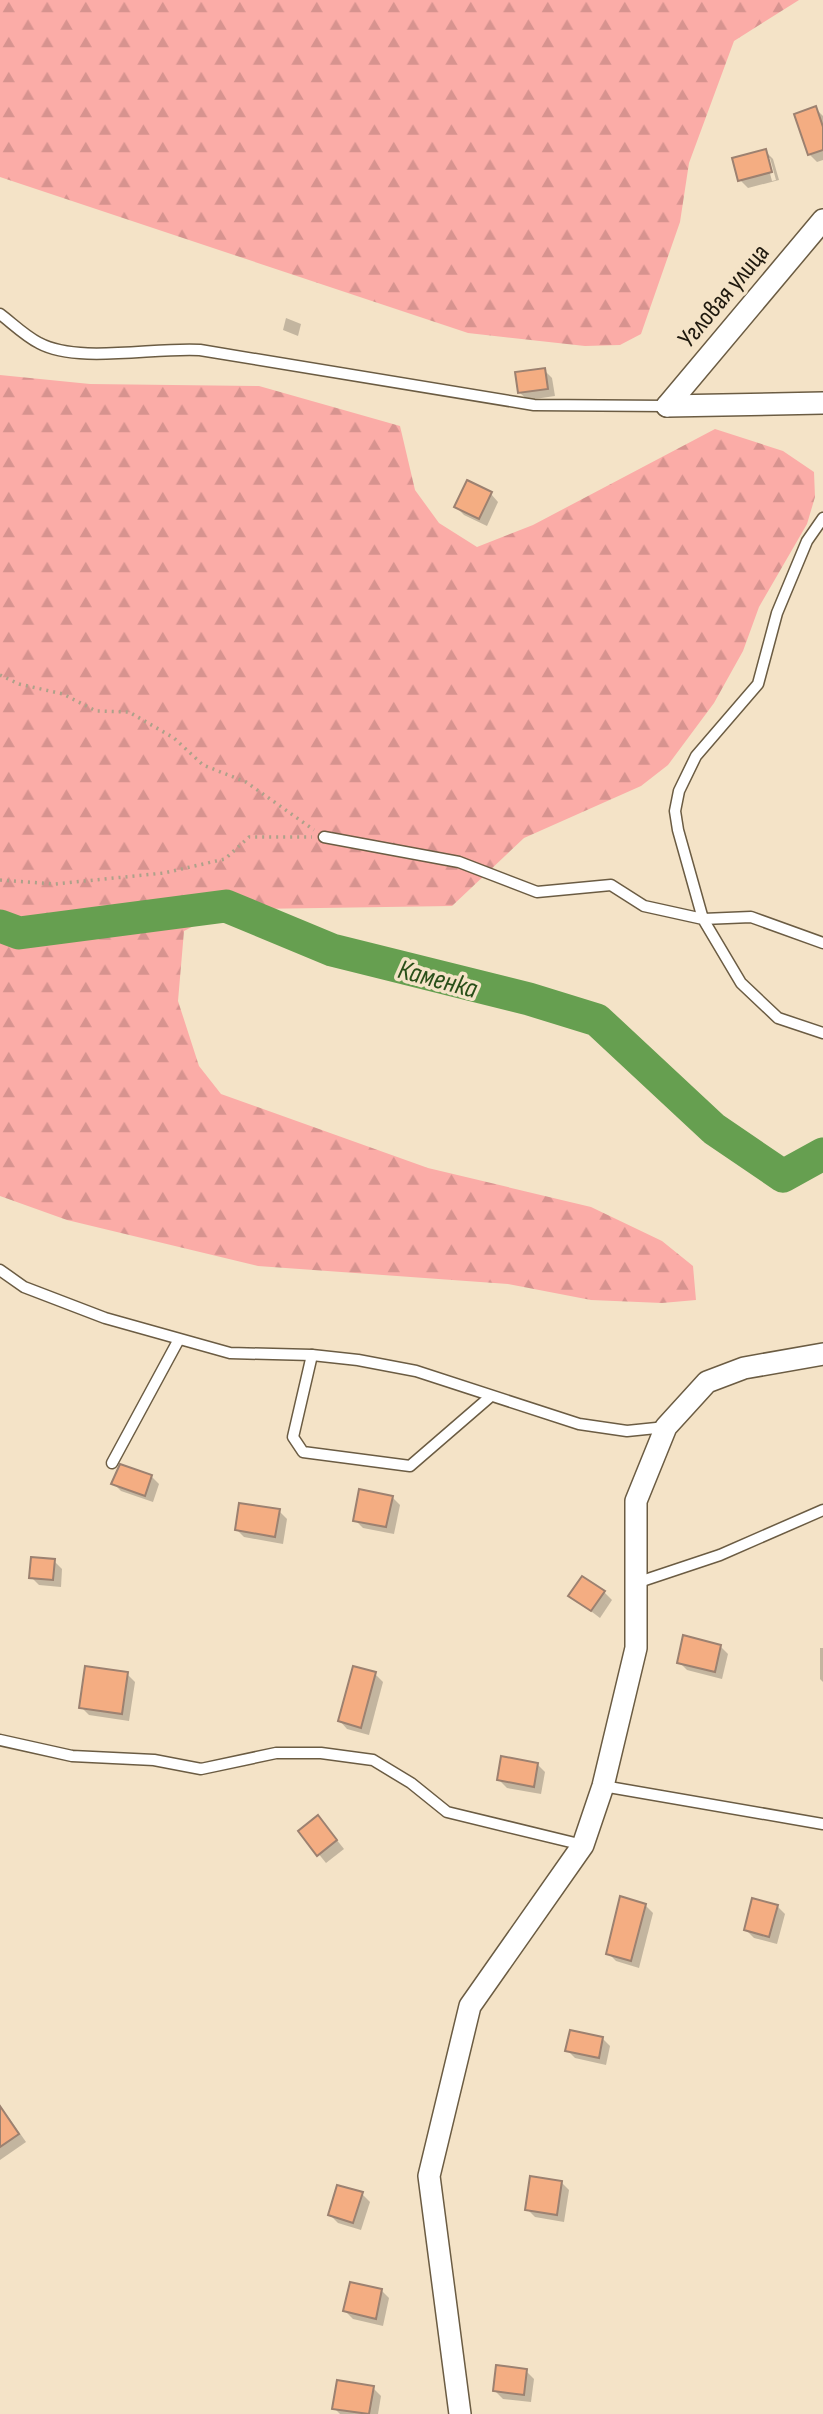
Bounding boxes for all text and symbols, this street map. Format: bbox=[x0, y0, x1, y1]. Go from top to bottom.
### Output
street label: Угловая улица bbox=[672, 238, 776, 354]
water label: Каменка bbox=[394, 953, 482, 1006]

